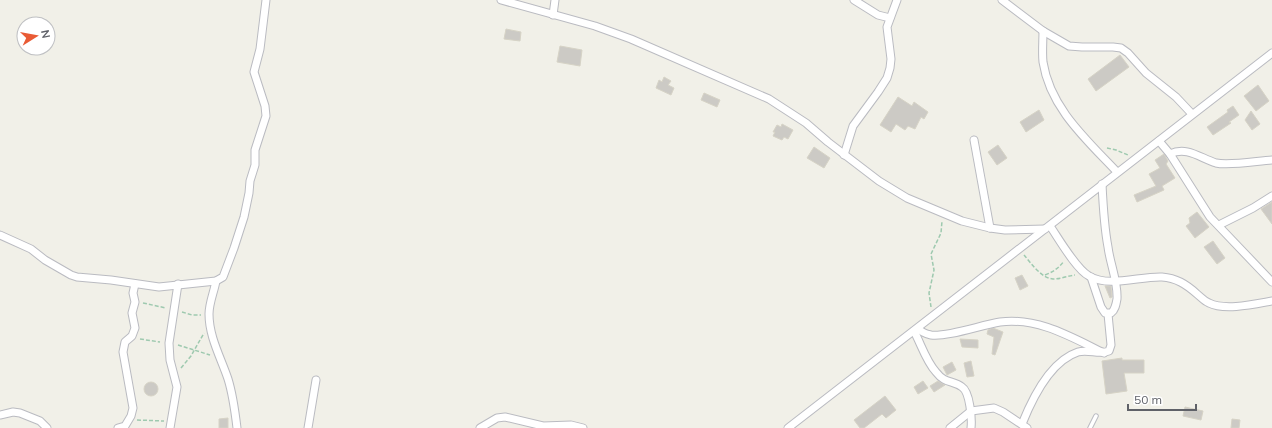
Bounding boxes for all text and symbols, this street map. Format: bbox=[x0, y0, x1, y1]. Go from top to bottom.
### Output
north arrow bbox=[16, 16, 56, 56]
text: N bbox=[38, 29, 53, 40]
scale bar bbox=[1128, 386, 1196, 412]
text: 50 m bbox=[1134, 392, 1162, 407]

